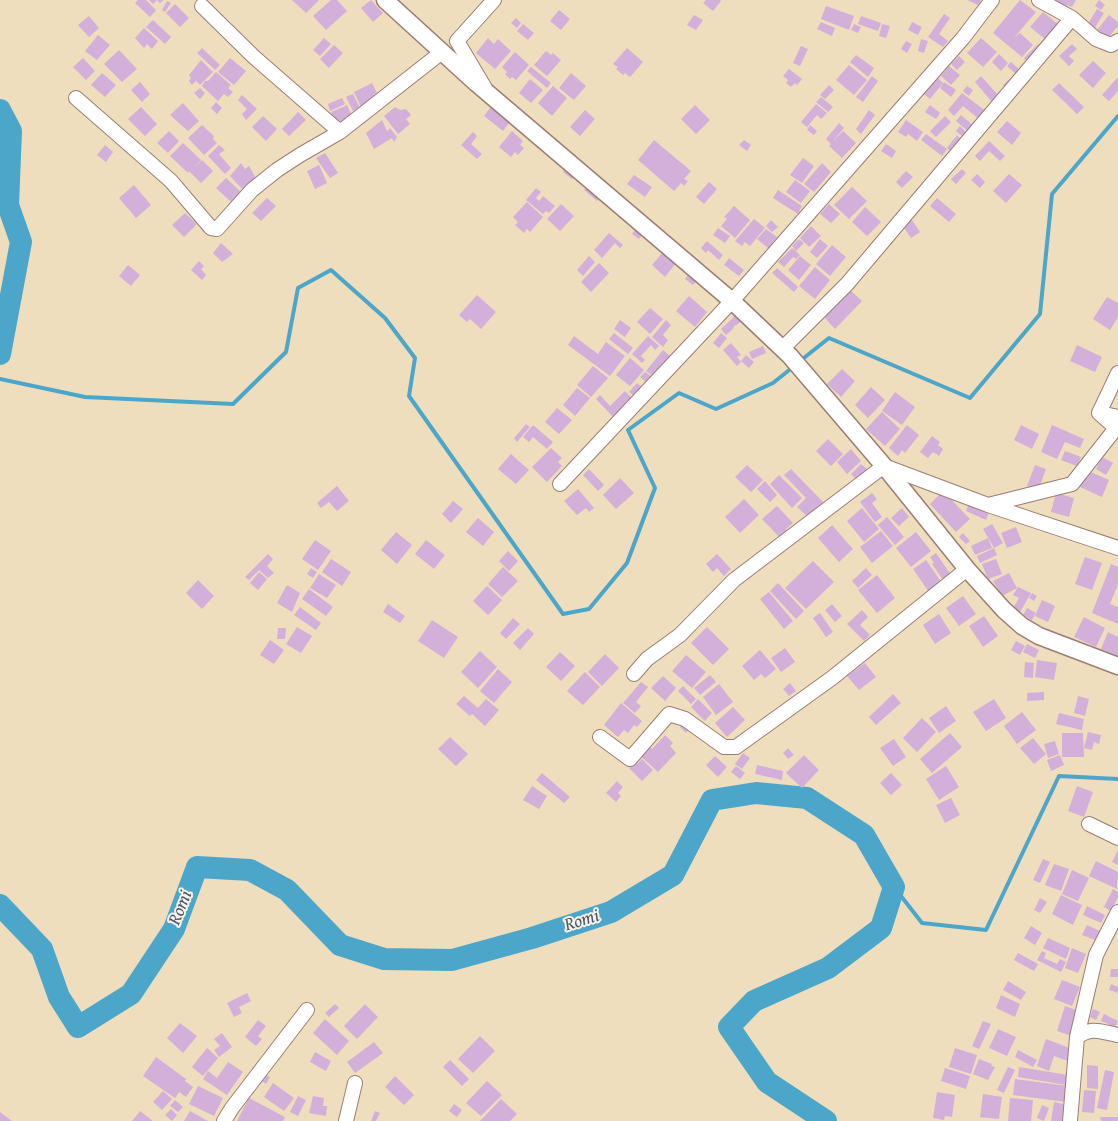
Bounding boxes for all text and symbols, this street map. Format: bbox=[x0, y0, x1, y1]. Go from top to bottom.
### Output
water label: Romi bbox=[164, 888, 198, 928]
water label: Romi bbox=[562, 906, 602, 936]

